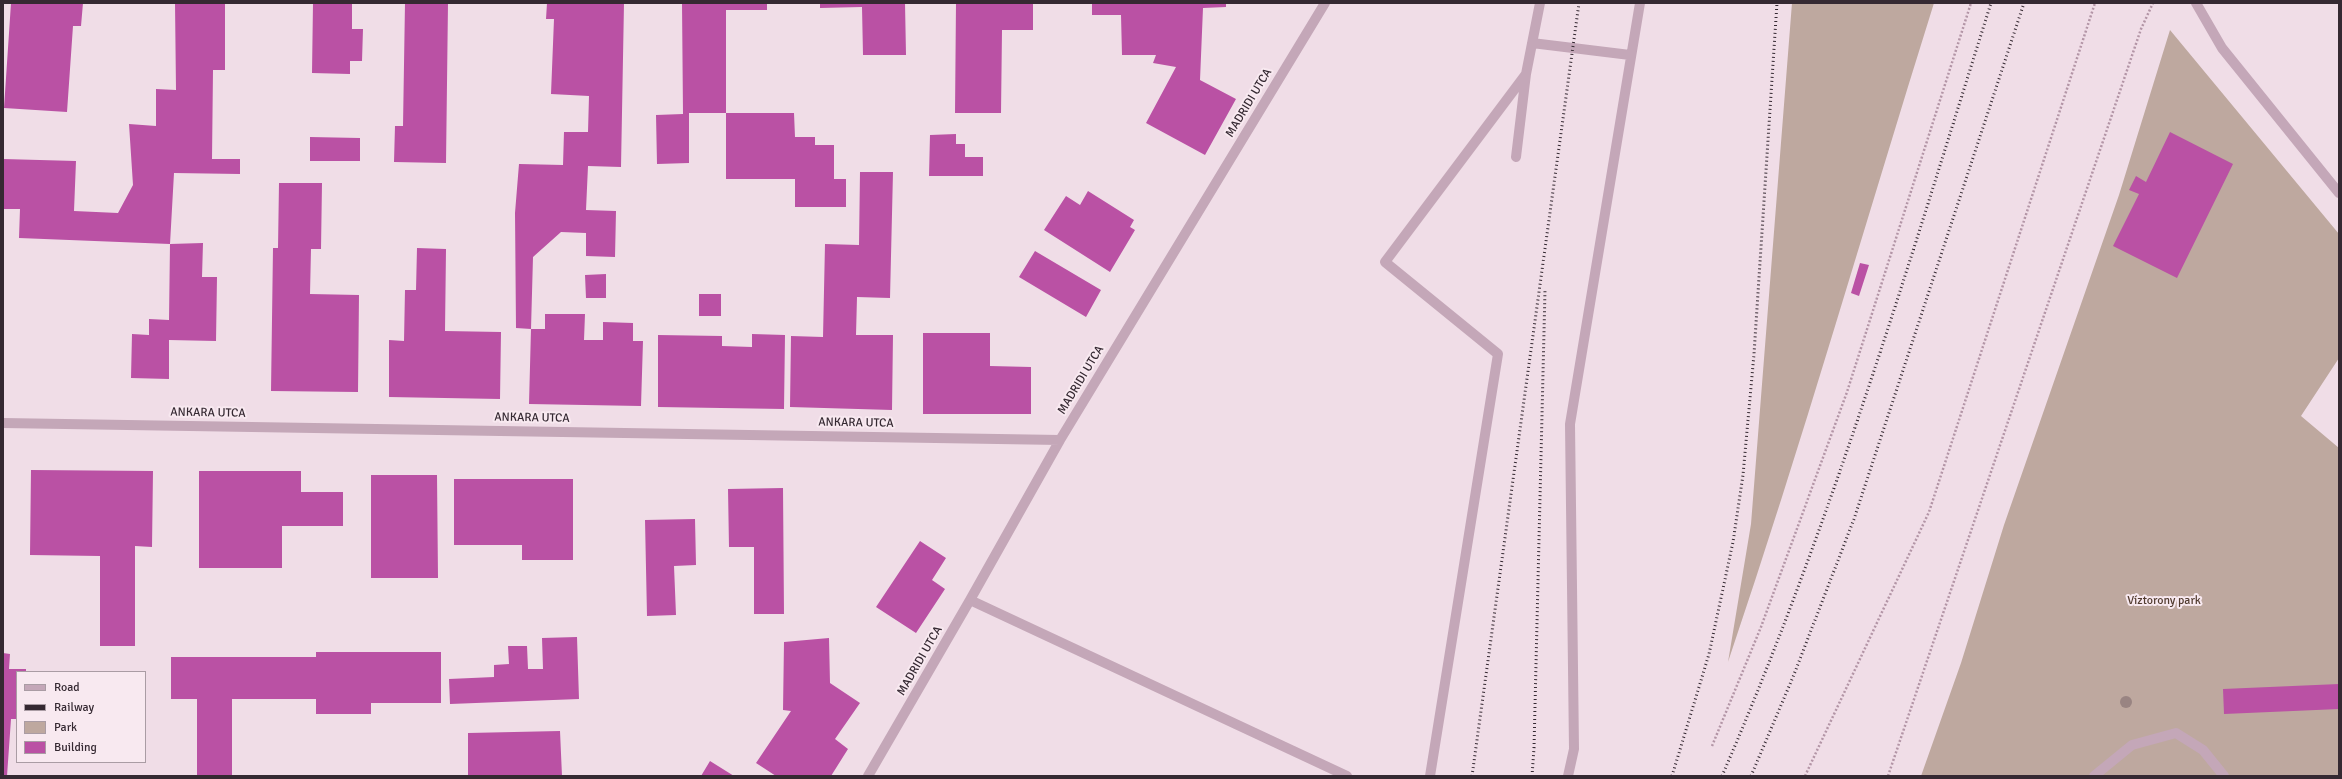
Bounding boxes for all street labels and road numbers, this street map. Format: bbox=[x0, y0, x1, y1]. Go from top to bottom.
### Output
street label: MADRIDI UTCA bbox=[1223, 66, 1275, 140]
street label: MADRIDI UTCA bbox=[1055, 343, 1107, 417]
street label: ANKARA UTCA bbox=[170, 405, 246, 421]
street label: ANKARA UTCA bbox=[494, 410, 570, 426]
street label: ANKARA UTCA bbox=[818, 415, 894, 431]
street label: MADRIDI UTCA bbox=[894, 624, 946, 698]

